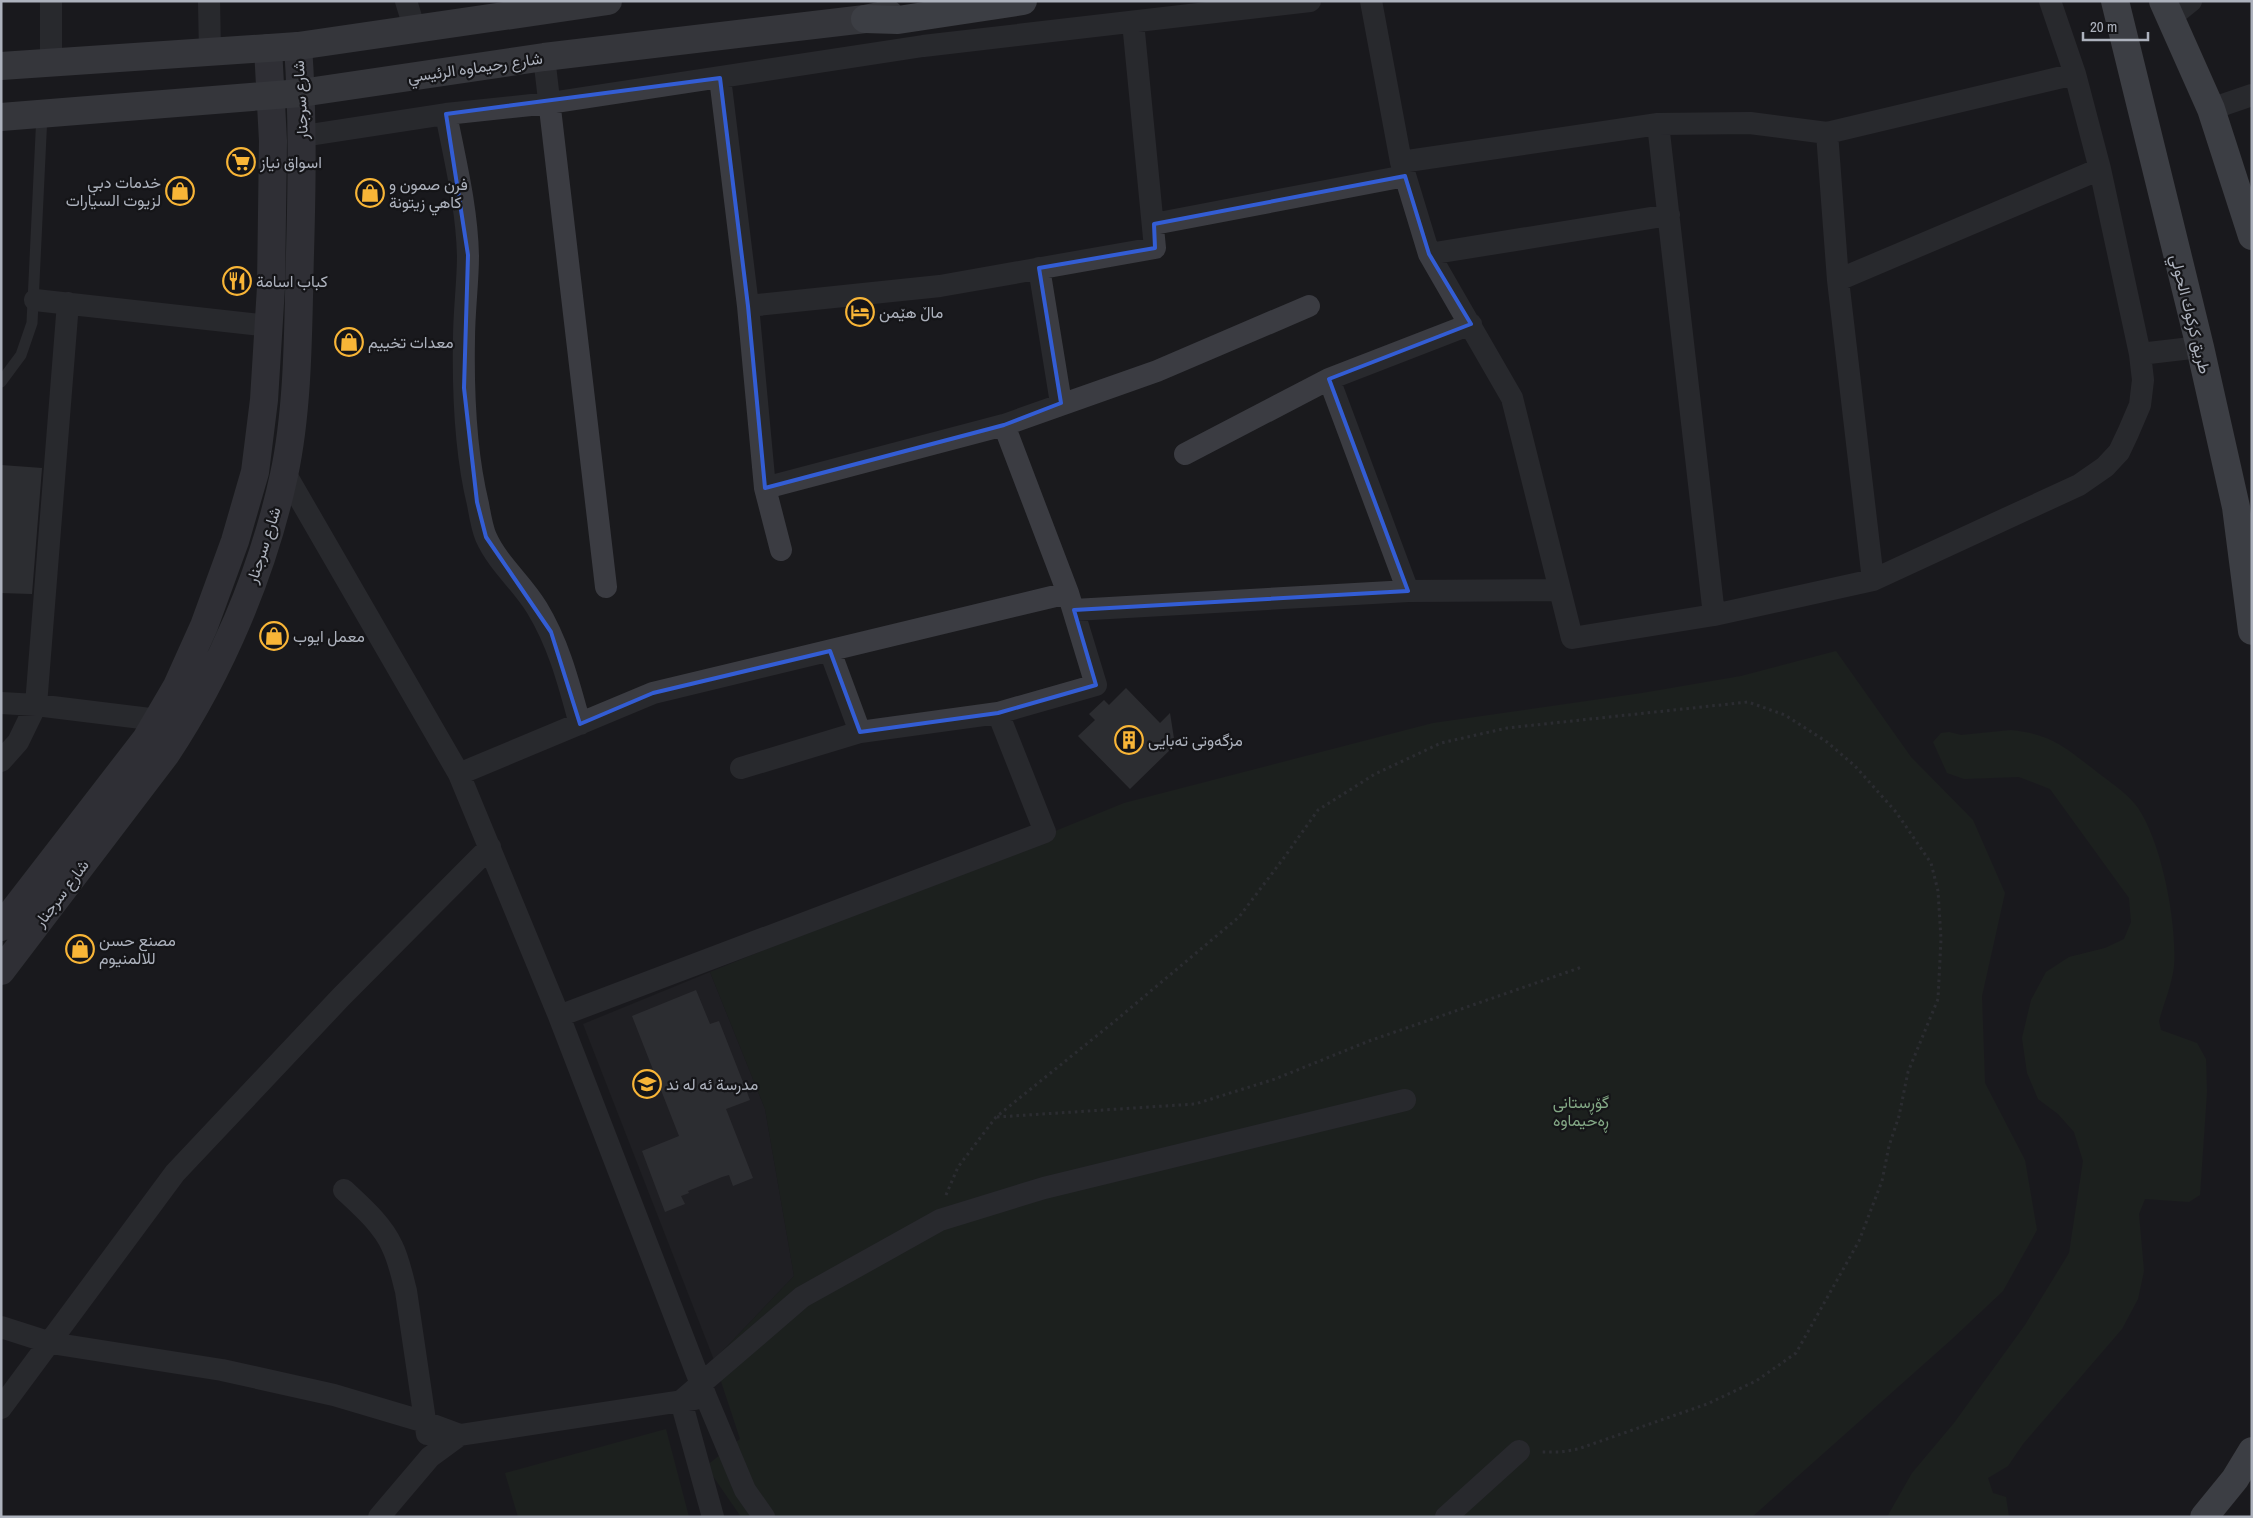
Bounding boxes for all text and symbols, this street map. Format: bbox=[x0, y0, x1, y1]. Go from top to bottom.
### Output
scale bar bbox=[2083, 10, 2148, 42]
text: 20 m bbox=[2090, 16, 2117, 37]
street label: شارع رحيماوه الرئيسي bbox=[406, 47, 544, 90]
street label: شارع سرجنار bbox=[287, 60, 314, 141]
supermarket icon: اسواق نياز bbox=[226, 147, 256, 177]
place label: اسواق نياز bbox=[259, 151, 322, 173]
place label: خدمات دبي لزيوت السيارات bbox=[66, 171, 161, 211]
place label: فرن صمون و كاهي زيتونة bbox=[389, 173, 468, 216]
shop icon: خدمات دبي لزيوت السيارات bbox=[165, 176, 195, 206]
shop icon: فرن صمون و كاهي زيتونة bbox=[355, 178, 385, 208]
street label: طريق كركوك الحولي bbox=[2163, 252, 2217, 377]
restaurant icon: كباب اسامة bbox=[222, 266, 252, 296]
place label: كباب اسامة bbox=[256, 270, 328, 292]
hotel icon: ماڵ هێمن bbox=[845, 297, 875, 327]
place label: ماڵ هێمن bbox=[879, 301, 943, 323]
shop icon: معدات تخييم bbox=[334, 327, 364, 357]
place label: معدات تخييم bbox=[368, 331, 454, 353]
street label: شارع سرجنار bbox=[240, 504, 287, 587]
shop icon: معمل ايوب bbox=[259, 621, 289, 651]
place label: معمل ايوب bbox=[293, 625, 365, 647]
building icon: مزگەوتی تەبایی bbox=[1114, 725, 1144, 755]
place label: مزگەوتی تەبایی bbox=[1148, 729, 1243, 751]
street label: شارع سرجنار bbox=[28, 855, 94, 933]
place label: مصنع حسن للالمنيوم bbox=[99, 929, 176, 969]
shop icon: مصنع حسن للالمنيوم bbox=[65, 934, 95, 964]
school or university icon: مدرسة ئه له ند bbox=[632, 1069, 662, 1099]
place label: مدرسة ئه له ند bbox=[666, 1073, 758, 1095]
park label: گۆڕستانی ڕەحیماوە bbox=[1553, 1091, 1609, 1133]

